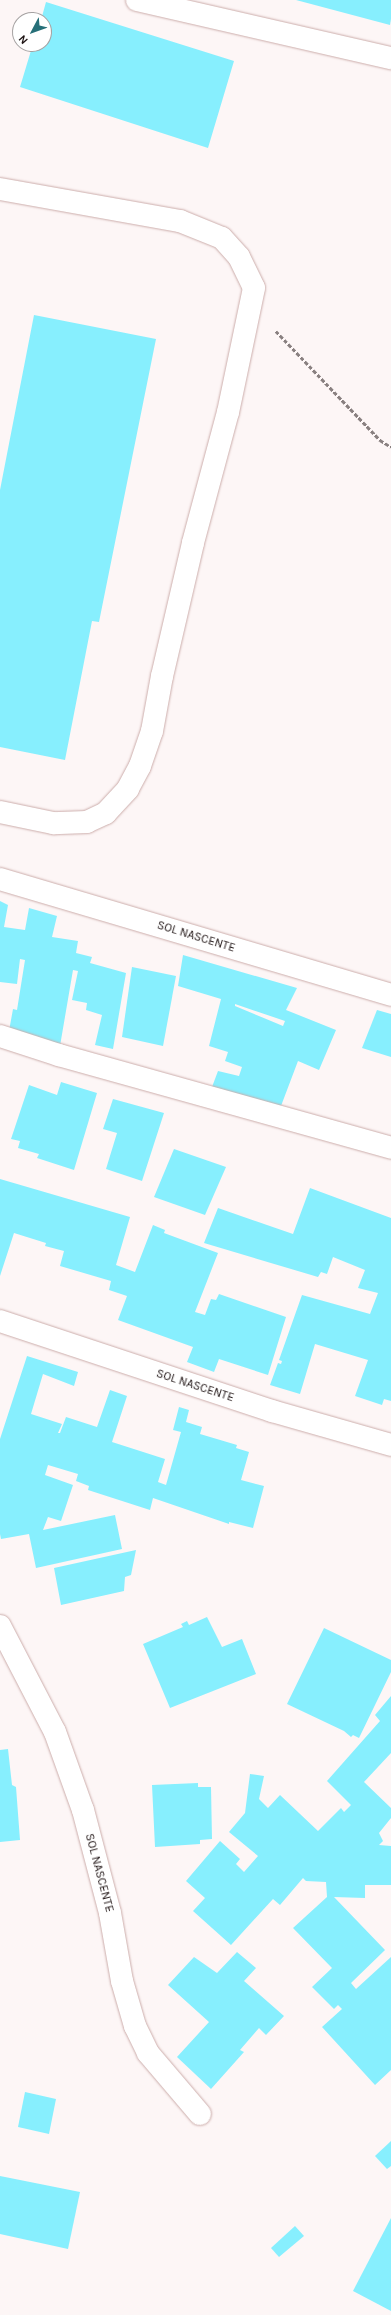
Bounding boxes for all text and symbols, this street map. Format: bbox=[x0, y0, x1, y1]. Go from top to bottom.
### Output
north arrow bbox=[12, 12, 52, 52]
text: N bbox=[16, 32, 31, 47]
street label: SOL NASCENTE bbox=[155, 918, 237, 956]
street label: SOL NASCENTE bbox=[154, 1367, 236, 1405]
street label: SOL NASCENTE bbox=[82, 1832, 116, 1914]

